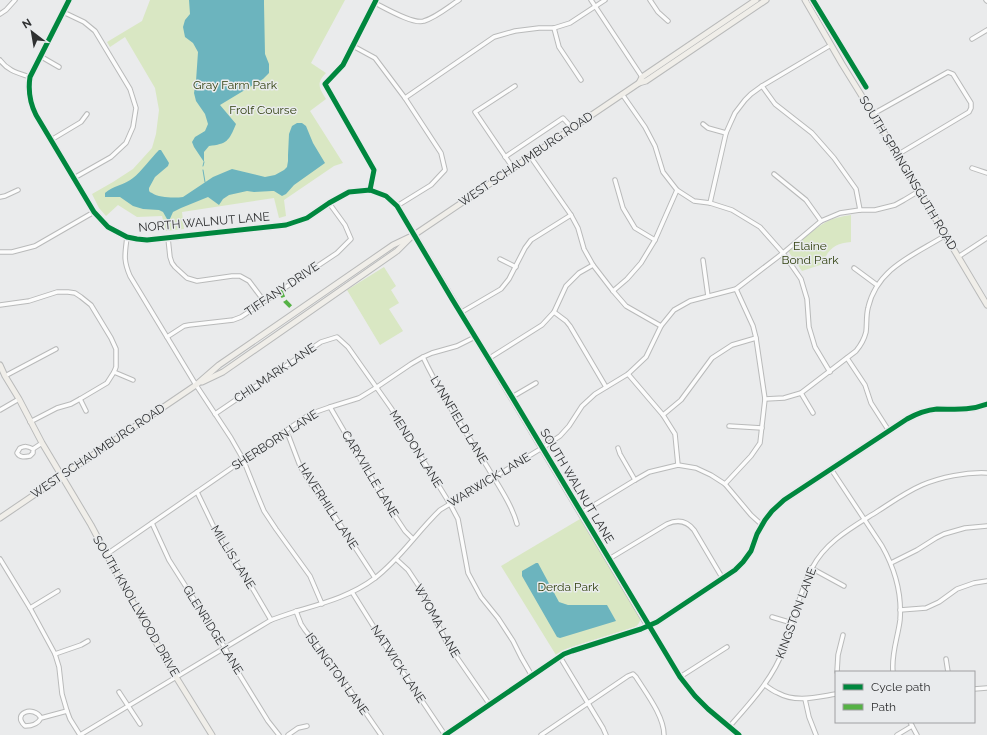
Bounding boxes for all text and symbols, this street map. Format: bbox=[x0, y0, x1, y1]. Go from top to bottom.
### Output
north arrow bbox=[12, 12, 52, 52]
text: N bbox=[20, 16, 34, 32]
park label: Gray Farm Park bbox=[193, 78, 278, 92]
street label: SOUTH SPRINGINSGUTH ROAD bbox=[856, 93, 960, 253]
park label: Frolf Course bbox=[229, 103, 297, 117]
street label: WEST SCHAUMBURG ROAD bbox=[456, 109, 596, 209]
street label: NORTH WALNUT LANE bbox=[138, 209, 270, 235]
park label: Elaine Bond Park bbox=[781, 239, 839, 267]
street label: TIFFANY DRIVE bbox=[242, 259, 322, 319]
street label: CHILMARK LANE bbox=[231, 340, 319, 406]
street label: LYNNFIELD LANE bbox=[427, 374, 491, 466]
street label: WEST SCHAUMBURG ROAD bbox=[28, 401, 168, 501]
street label: SHERBORN LANE bbox=[229, 407, 321, 473]
street label: MENDON LANE bbox=[387, 408, 445, 490]
street label: SOUTH WALNUT LANE bbox=[537, 426, 617, 546]
street label: CARYVILLE LANE bbox=[339, 428, 401, 520]
street label: WARWICK LANE bbox=[445, 450, 533, 510]
street label: HAVERHILL LANE bbox=[295, 460, 361, 552]
street label: MILLIS LANE bbox=[208, 523, 258, 591]
street label: SOUTH KNOLLWOOD DRIVE bbox=[90, 533, 182, 679]
street label: KINGSTON LANE bbox=[773, 566, 819, 660]
park label: Derda Park bbox=[537, 580, 599, 594]
street label: WYOMA LANE bbox=[411, 582, 463, 660]
street label: GLENRIDGE LANE bbox=[180, 583, 246, 677]
street label: NATWICK LANE bbox=[368, 622, 428, 706]
street label: ISLINGTON LANE bbox=[303, 630, 371, 718]
legend bbox=[835, 671, 975, 723]
text: Cycle path bbox=[871, 680, 930, 694]
text: Path bbox=[871, 700, 896, 714]

